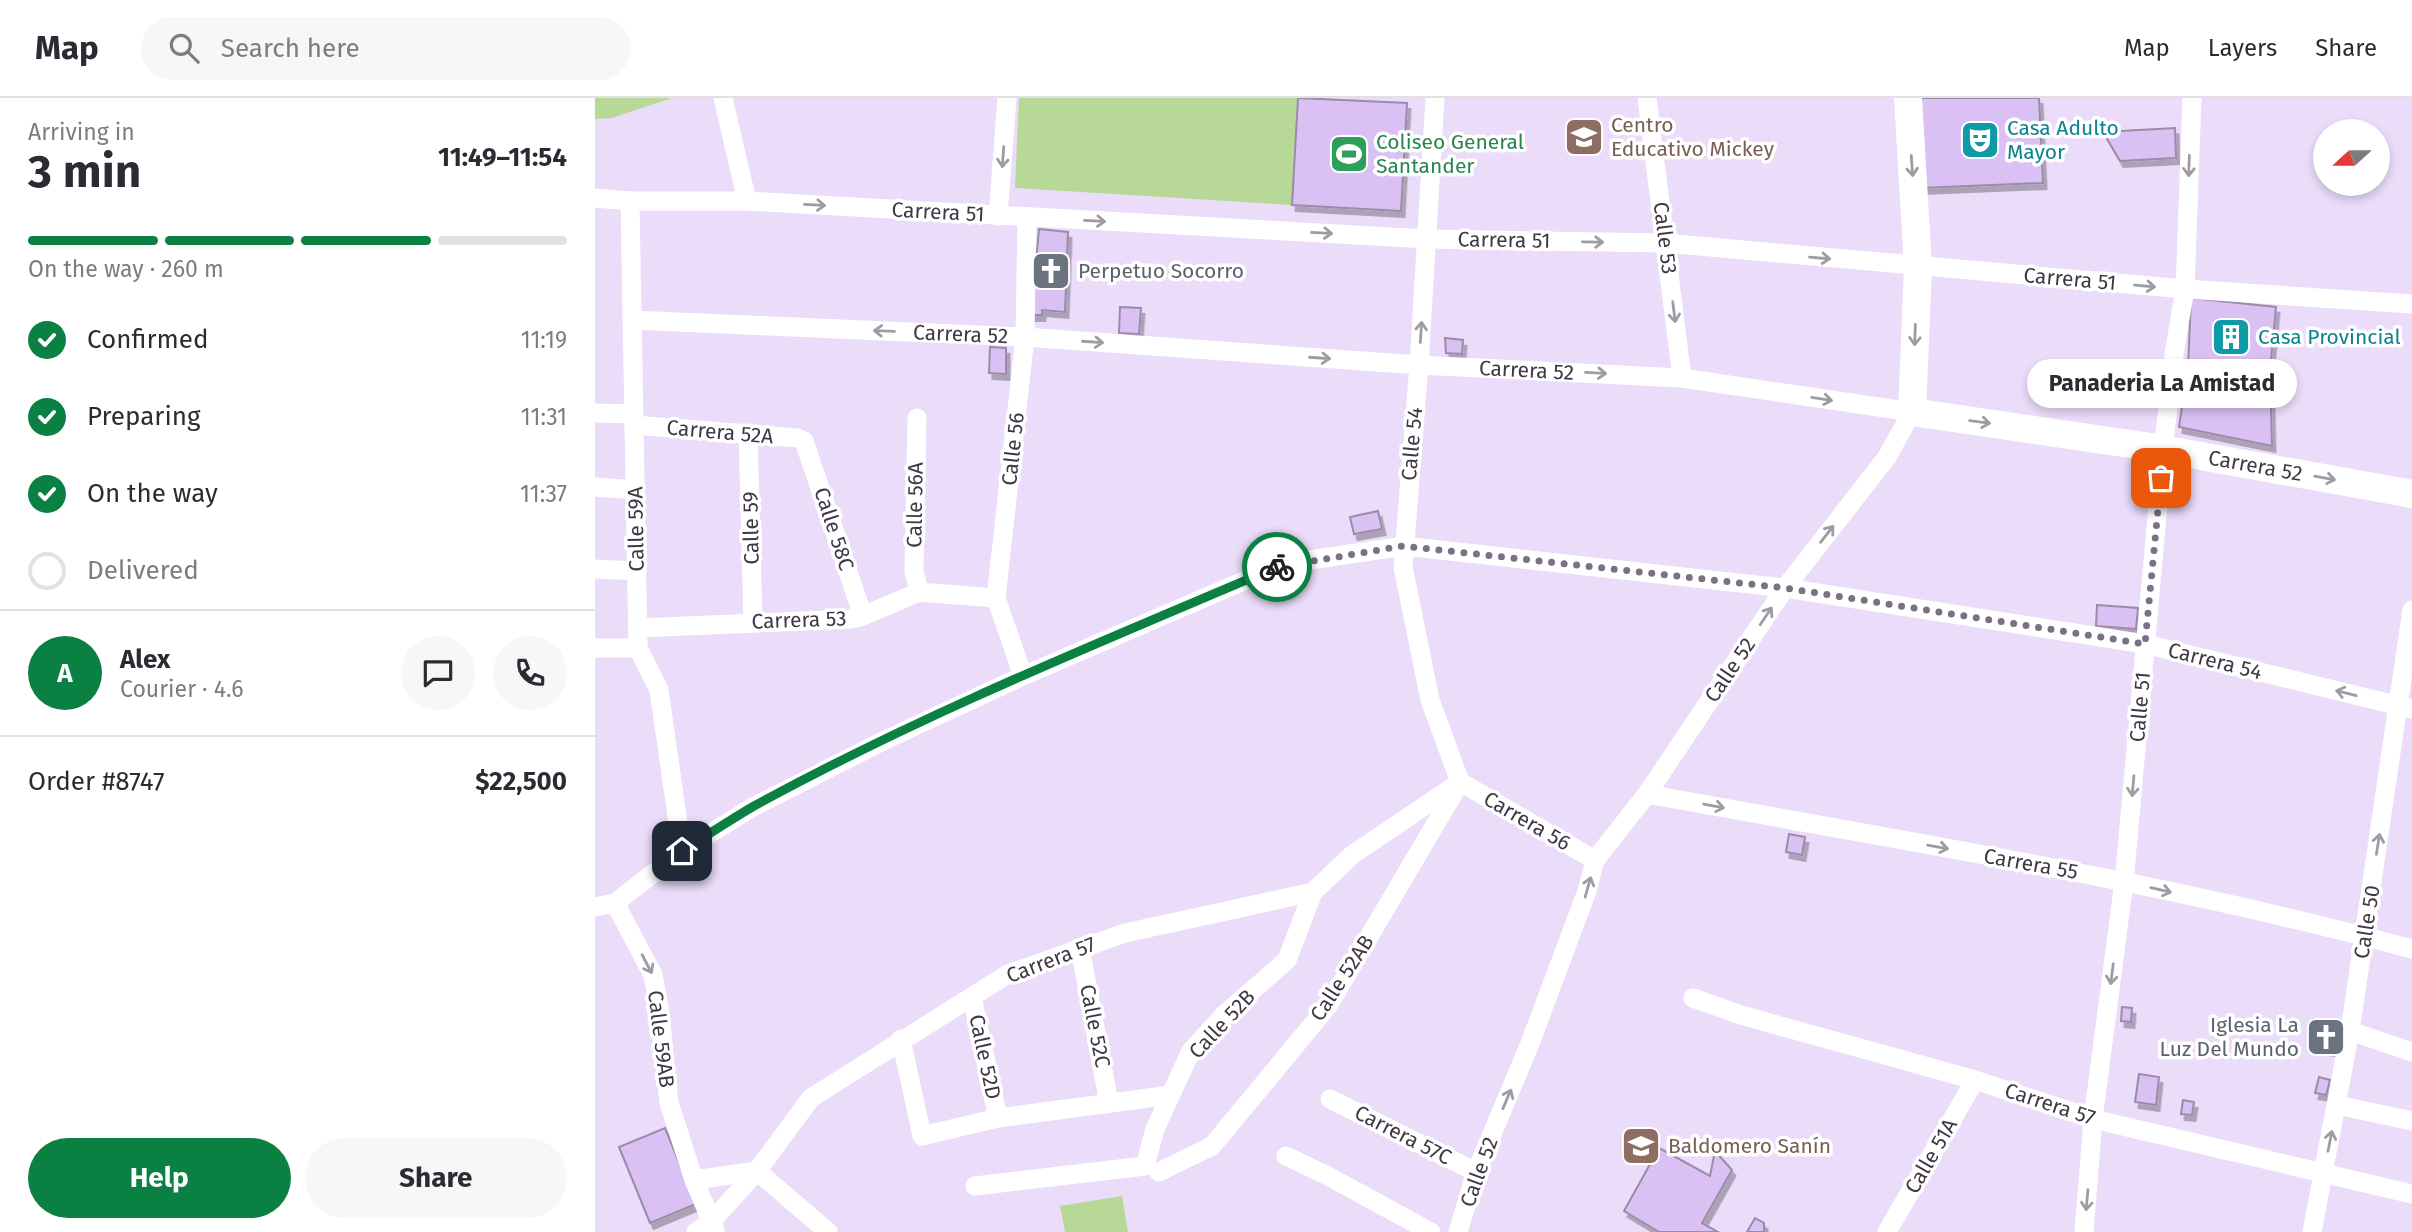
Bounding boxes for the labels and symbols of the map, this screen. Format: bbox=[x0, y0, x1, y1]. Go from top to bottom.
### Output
place label: Centro Educativo Mickey bbox=[1611, 112, 1775, 162]
place label: Casa Adulto Mayor bbox=[2007, 115, 2119, 165]
school or university icon: Centro Educativo Mickey bbox=[1563, 116, 1605, 158]
theatre icon: Casa Adulto Mayor bbox=[1959, 119, 2001, 161]
north arrow bbox=[2313, 119, 2391, 196]
place label: Coliseo General Santander bbox=[1376, 129, 1524, 179]
sports icon: Coliseo General Santander bbox=[1328, 133, 1370, 175]
one-way arrow bbox=[996, 145, 1009, 168]
one-way arrow bbox=[1906, 154, 1919, 177]
one-way arrow bbox=[2183, 154, 2196, 177]
street label: Carrera 51 bbox=[891, 197, 985, 227]
one-way arrow bbox=[803, 199, 826, 212]
street label: Calle 53 bbox=[1648, 200, 1682, 276]
one-way arrow bbox=[1083, 215, 1106, 228]
street label: Carrera 51 bbox=[1457, 226, 1551, 254]
one-way arrow bbox=[1310, 227, 1333, 240]
one-way arrow bbox=[1582, 235, 1605, 249]
church icon: Perpetuo Socorro bbox=[1030, 250, 1072, 292]
one-way arrow bbox=[1808, 252, 1831, 265]
place label: Perpetuo Socorro bbox=[1078, 258, 1244, 284]
street label: Carrera 51 bbox=[2023, 262, 2117, 296]
one-way arrow bbox=[2133, 280, 2155, 293]
one-way arrow bbox=[1667, 300, 1680, 322]
building icon: Casa Provincial bbox=[2210, 316, 2252, 358]
street label: Carrera 52 bbox=[913, 319, 1009, 349]
one-way arrow bbox=[1415, 321, 1428, 343]
one-way arrow bbox=[1909, 323, 1922, 346]
place label: Casa Provincial bbox=[2258, 324, 2401, 350]
one-way arrow bbox=[873, 325, 896, 338]
one-way arrow bbox=[1082, 336, 1104, 349]
one-way arrow bbox=[1309, 352, 1331, 365]
street label: Carrera 52 bbox=[1478, 355, 1575, 386]
callout: Panaderia La Amistad bbox=[2026, 359, 2296, 408]
one-way arrow bbox=[1585, 367, 1608, 380]
one-way arrow bbox=[1810, 392, 1833, 405]
street label: Calle 54 bbox=[1396, 406, 1428, 482]
street label: Calle 56 bbox=[996, 411, 1030, 487]
street label: Carrera 52A bbox=[666, 414, 774, 450]
one-way arrow bbox=[1968, 416, 1991, 429]
street label: Carrera 52 bbox=[2206, 445, 2304, 487]
pin bbox=[2131, 448, 2191, 508]
street label: Calle 56A bbox=[901, 462, 929, 548]
one-way arrow bbox=[2313, 472, 2336, 486]
street label: Calle 58C bbox=[808, 484, 860, 574]
street label: Calle 59A bbox=[622, 486, 650, 572]
street label: Calle 59 bbox=[737, 491, 765, 565]
one-way arrow bbox=[1819, 525, 1834, 544]
courier bbox=[1242, 532, 1312, 602]
street label: Carrera 53 bbox=[751, 605, 847, 635]
one-way arrow bbox=[1758, 607, 1773, 626]
street label: Calle 52 bbox=[1699, 633, 1761, 707]
street label: Carrera 54 bbox=[2165, 637, 2265, 685]
street label: Calle 51 bbox=[2124, 671, 2156, 743]
one-way arrow bbox=[2335, 686, 2358, 699]
one-way arrow bbox=[2126, 775, 2139, 797]
street label: Carrera 56 bbox=[1479, 786, 1575, 856]
one-way arrow bbox=[1702, 800, 1725, 813]
pin bbox=[652, 821, 712, 881]
one-way arrow bbox=[2372, 833, 2385, 856]
one-way arrow bbox=[1926, 841, 1949, 855]
street label: Carrera 55 bbox=[1982, 843, 2080, 885]
one-way arrow bbox=[1582, 876, 1595, 898]
street label: Calle 50 bbox=[2348, 883, 2386, 961]
one-way arrow bbox=[2149, 884, 2172, 897]
street label: Calle 52AB bbox=[1305, 930, 1379, 1026]
street label: Carrera 57 bbox=[1003, 931, 1099, 989]
one-way arrow bbox=[640, 953, 654, 973]
one-way arrow bbox=[2106, 962, 2119, 984]
street label: Calle 52C bbox=[1074, 982, 1116, 1070]
street label: Calle 52B bbox=[1183, 984, 1261, 1064]
street label: Calle 59AB bbox=[642, 989, 680, 1089]
street label: Calle 52D bbox=[963, 1012, 1007, 1102]
place label: Iglesia La Luz Del Mundo bbox=[2160, 1012, 2299, 1062]
church icon: Iglesia La Luz Del Mundo bbox=[2305, 1016, 2347, 1058]
street label: Carrera 57 bbox=[2001, 1077, 2099, 1131]
one-way arrow bbox=[1501, 1089, 1514, 1110]
street label: Carrera 57C bbox=[1350, 1100, 1456, 1171]
street label: Calle 51A bbox=[1899, 1114, 1963, 1198]
school or university icon: Baldomero Sanín bbox=[1620, 1125, 1662, 1167]
one-way arrow bbox=[2323, 1130, 2337, 1153]
street label: Calle 52 bbox=[1454, 1133, 1504, 1211]
place label: Baldomero Sanín bbox=[1668, 1133, 1831, 1159]
one-way arrow bbox=[2080, 1188, 2093, 1210]

